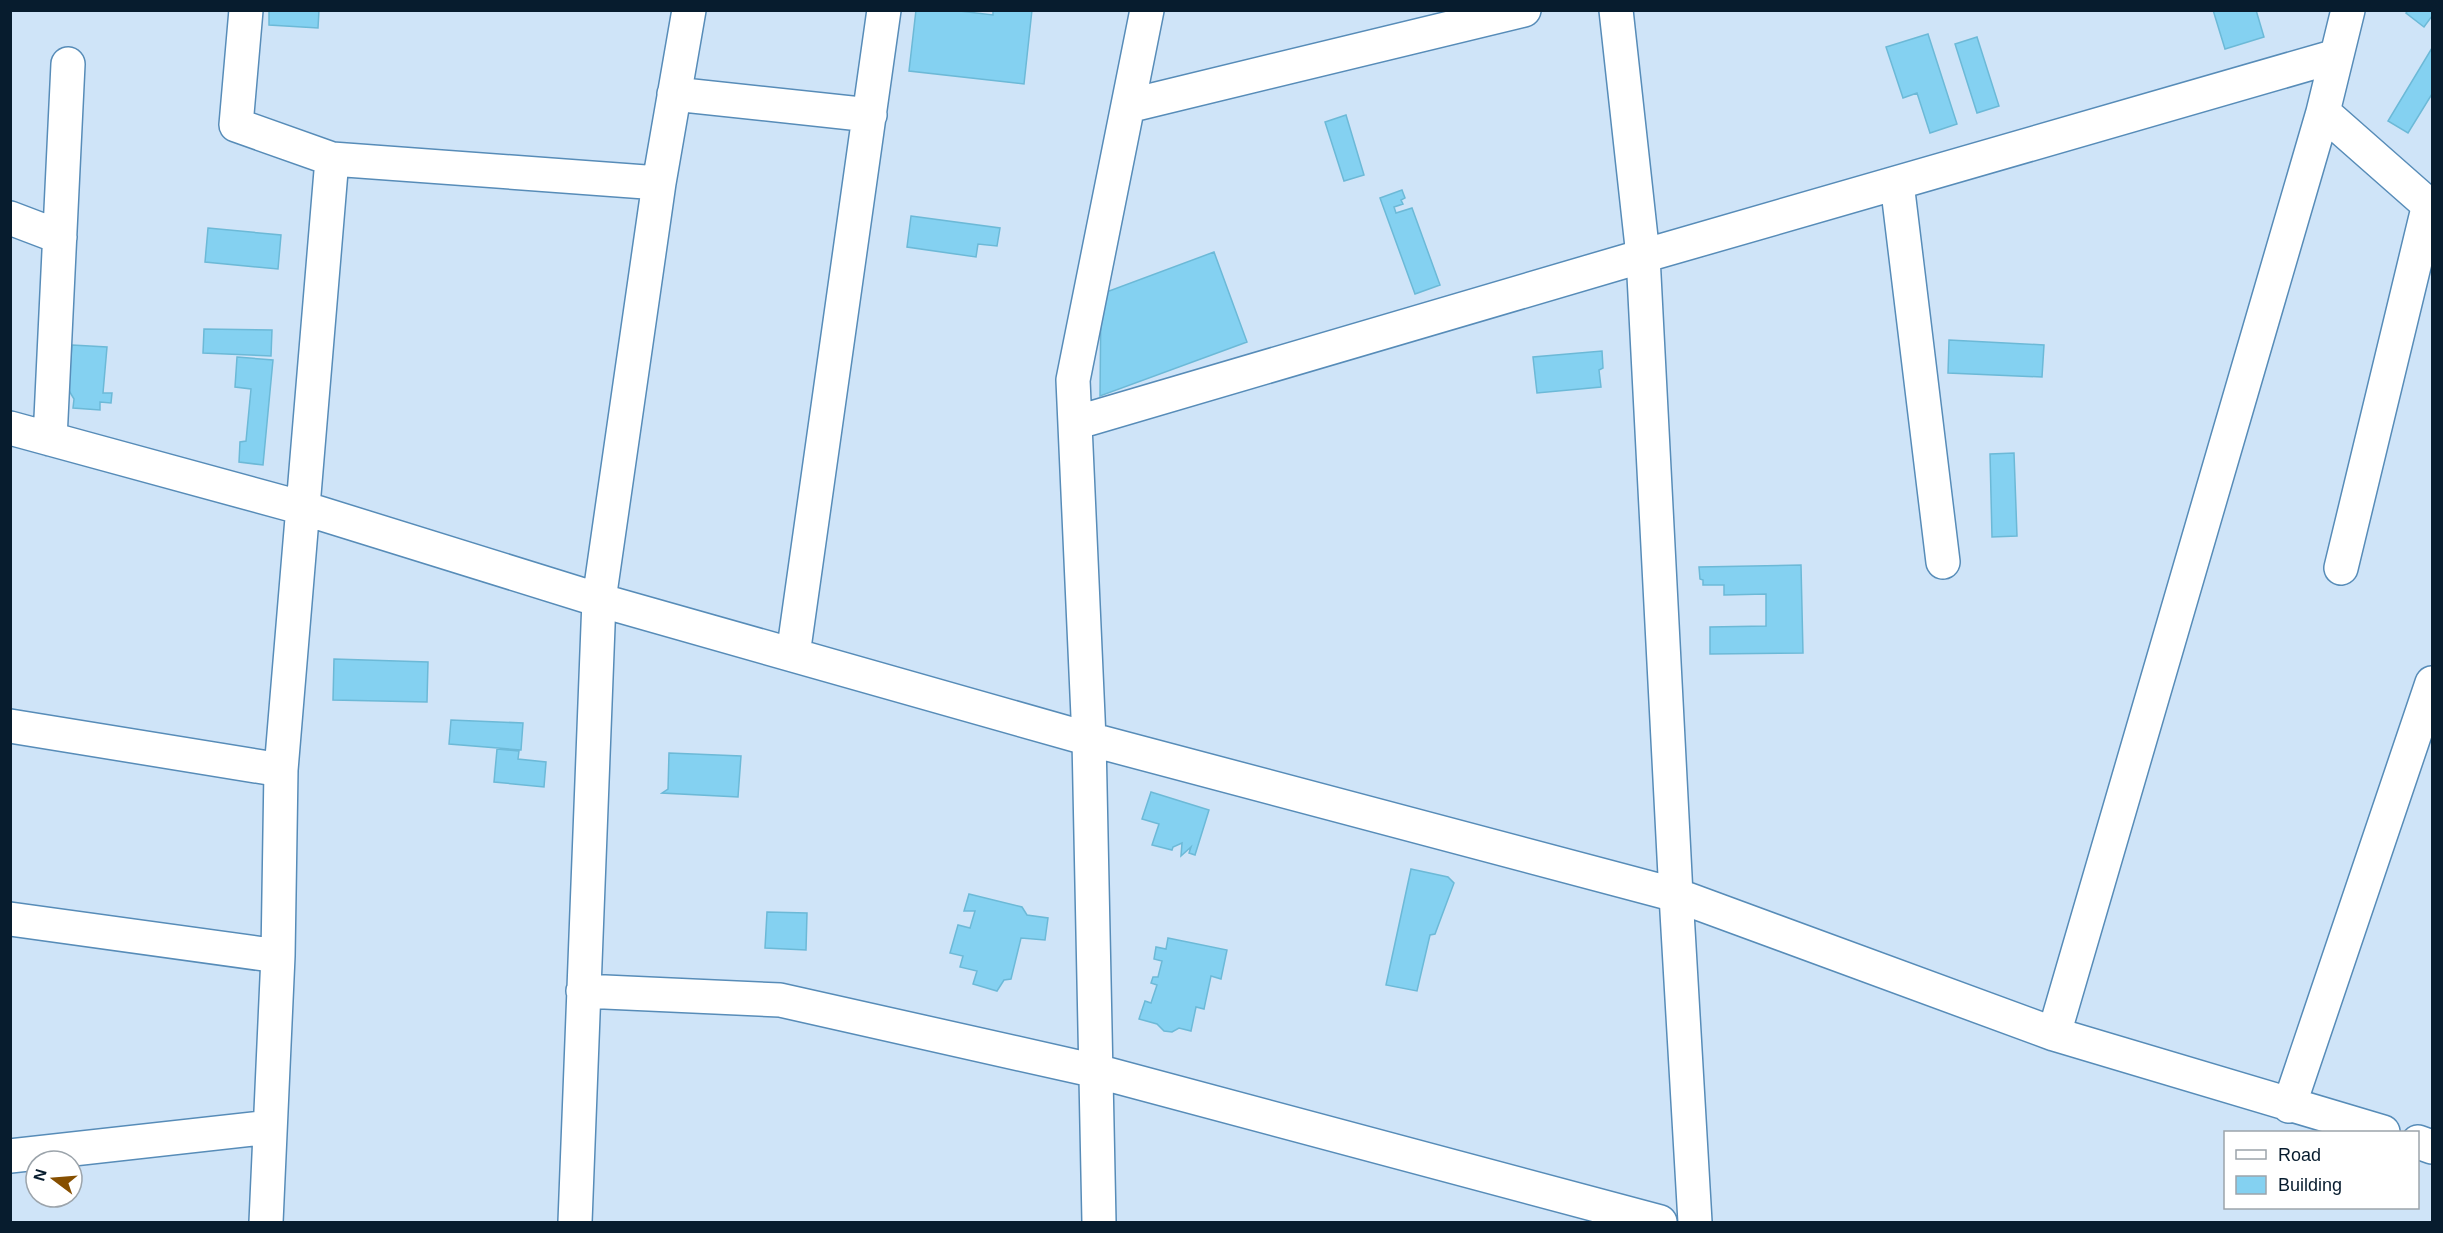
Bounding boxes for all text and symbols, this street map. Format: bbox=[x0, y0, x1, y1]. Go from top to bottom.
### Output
legend bbox=[2224, 1131, 2419, 1209]
text: Road bbox=[2278, 1145, 2321, 1165]
north arrow bbox=[24, 1149, 84, 1209]
text: N bbox=[30, 1167, 50, 1183]
text: Building bbox=[2278, 1175, 2342, 1195]

